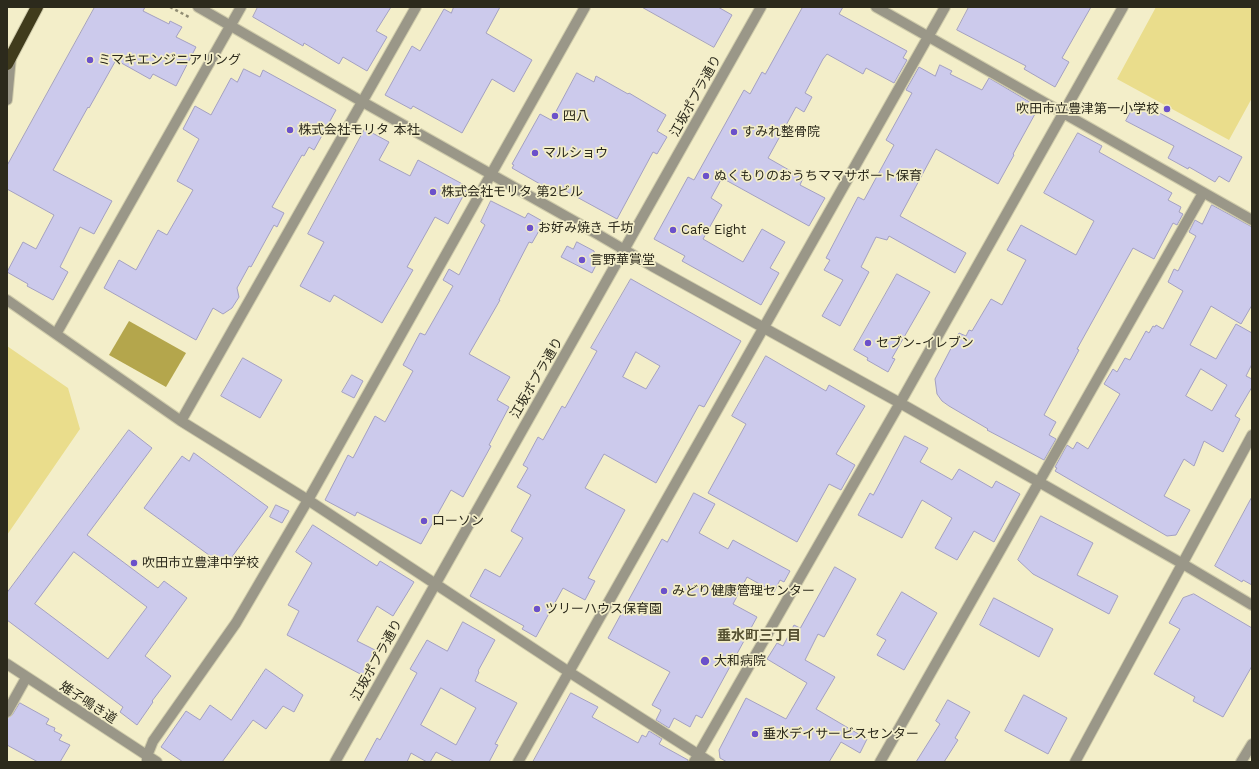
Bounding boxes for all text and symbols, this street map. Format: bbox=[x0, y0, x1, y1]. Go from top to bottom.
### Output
place label: ミマキエンジニアリング bbox=[98, 52, 241, 68]
street label: 江坂ポプラ通り bbox=[667, 52, 725, 140]
marker: ミマキエンジニアリング bbox=[85, 55, 95, 65]
place label: 吹田市立豊津第一小学校 bbox=[1016, 101, 1159, 117]
marker: 吹田市立豊津第一小学校 bbox=[1162, 104, 1172, 114]
place label: 四八 bbox=[563, 108, 589, 124]
marker: 四八 bbox=[550, 111, 560, 121]
place label: 株式会社モリタ 本社 bbox=[298, 122, 419, 138]
place label: すみれ整骨院 bbox=[742, 124, 820, 140]
marker: 株式会社モリタ 本社 bbox=[285, 125, 295, 135]
marker: すみれ整骨院 bbox=[729, 127, 739, 137]
place label: マルショウ bbox=[543, 145, 608, 161]
marker: マルショウ bbox=[530, 148, 540, 158]
place label: ぬくもりのおうちママサポート保育 bbox=[714, 168, 922, 184]
marker: ぬくもりのおうちママサポート保育 bbox=[701, 171, 711, 181]
place label: 株式会社モリタ 第2ビル bbox=[441, 184, 583, 200]
marker: 株式会社モリタ 第2ビル bbox=[428, 187, 438, 197]
place label: お好み焼き 千坊 bbox=[538, 220, 633, 236]
place label: Cafe Eight bbox=[681, 222, 746, 238]
marker: お好み焼き 千坊 bbox=[525, 223, 535, 233]
marker: Cafe Eight bbox=[668, 225, 678, 235]
place label: 言野華賞堂 bbox=[590, 252, 655, 268]
marker: 言野華賞堂 bbox=[577, 255, 587, 265]
street label: 江坂ポプラ通り bbox=[507, 335, 567, 421]
place label: セブン-イレブン bbox=[876, 335, 974, 351]
marker: セブン-イレブン bbox=[863, 338, 873, 348]
place label: ローソン bbox=[432, 513, 484, 529]
marker: ローソン bbox=[419, 516, 429, 526]
place label: 吹田市立豊津中学校 bbox=[142, 555, 259, 571]
marker: 吹田市立豊津中学校 bbox=[129, 558, 139, 568]
place label: みどり健康管理センター bbox=[672, 583, 815, 599]
marker: みどり健康管理センター bbox=[659, 586, 669, 596]
place label: ツリーハウス保育園 bbox=[545, 601, 662, 617]
marker: ツリーハウス保育園 bbox=[532, 604, 542, 614]
street label: 江坂ポプラ通り bbox=[348, 616, 406, 704]
district label: 垂水町三丁目 bbox=[717, 628, 801, 644]
place label: 大和病院 bbox=[714, 653, 766, 669]
marker: 大和病院 bbox=[699, 655, 711, 667]
street label: 雉子鳴き道 bbox=[56, 679, 120, 727]
place label: 垂水デイサービスセンター bbox=[763, 726, 919, 742]
marker: 垂水デイサービスセンター bbox=[750, 729, 760, 739]

